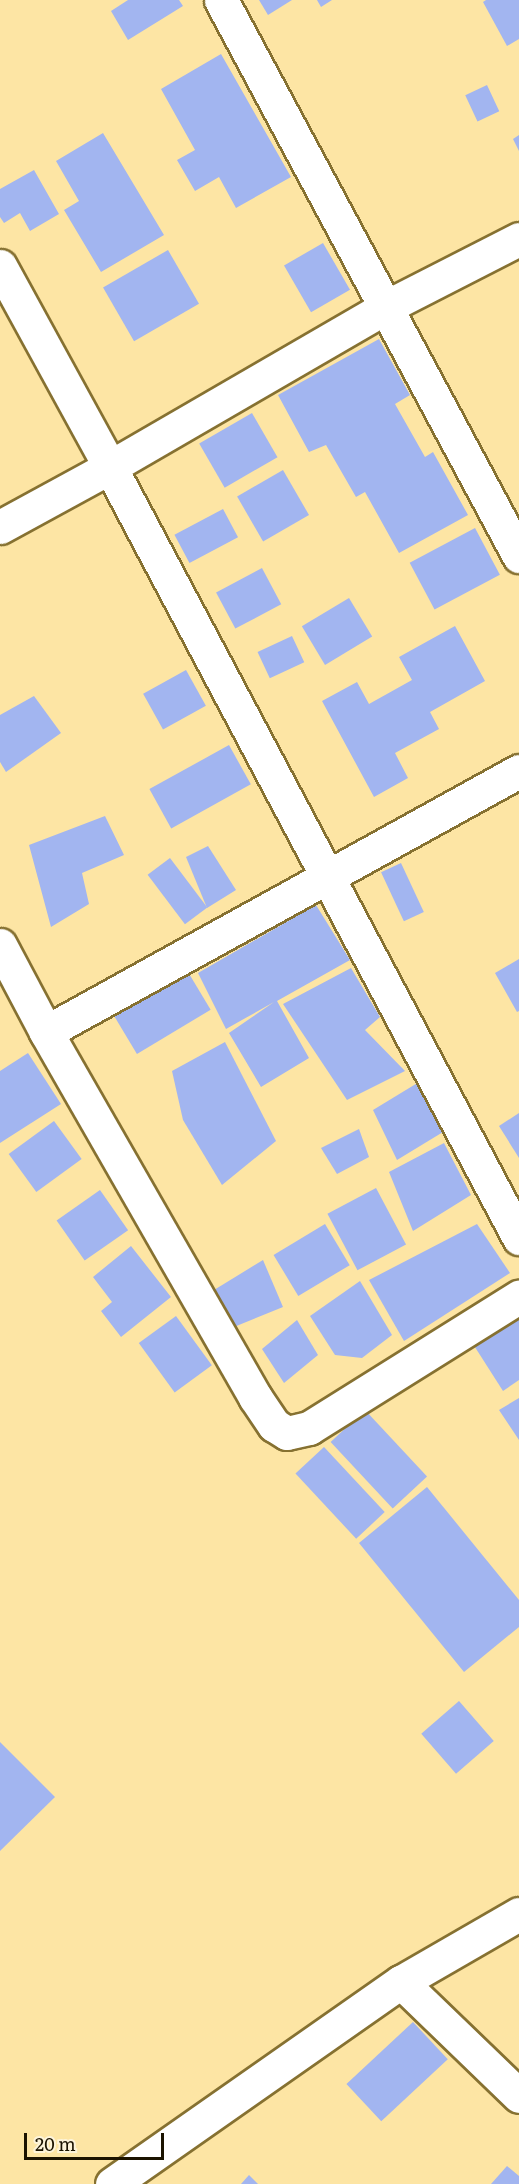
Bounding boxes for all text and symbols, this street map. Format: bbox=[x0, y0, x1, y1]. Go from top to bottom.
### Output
scale bar bbox=[27, 2121, 166, 2159]
text: 20 m bbox=[35, 2130, 76, 2157]

